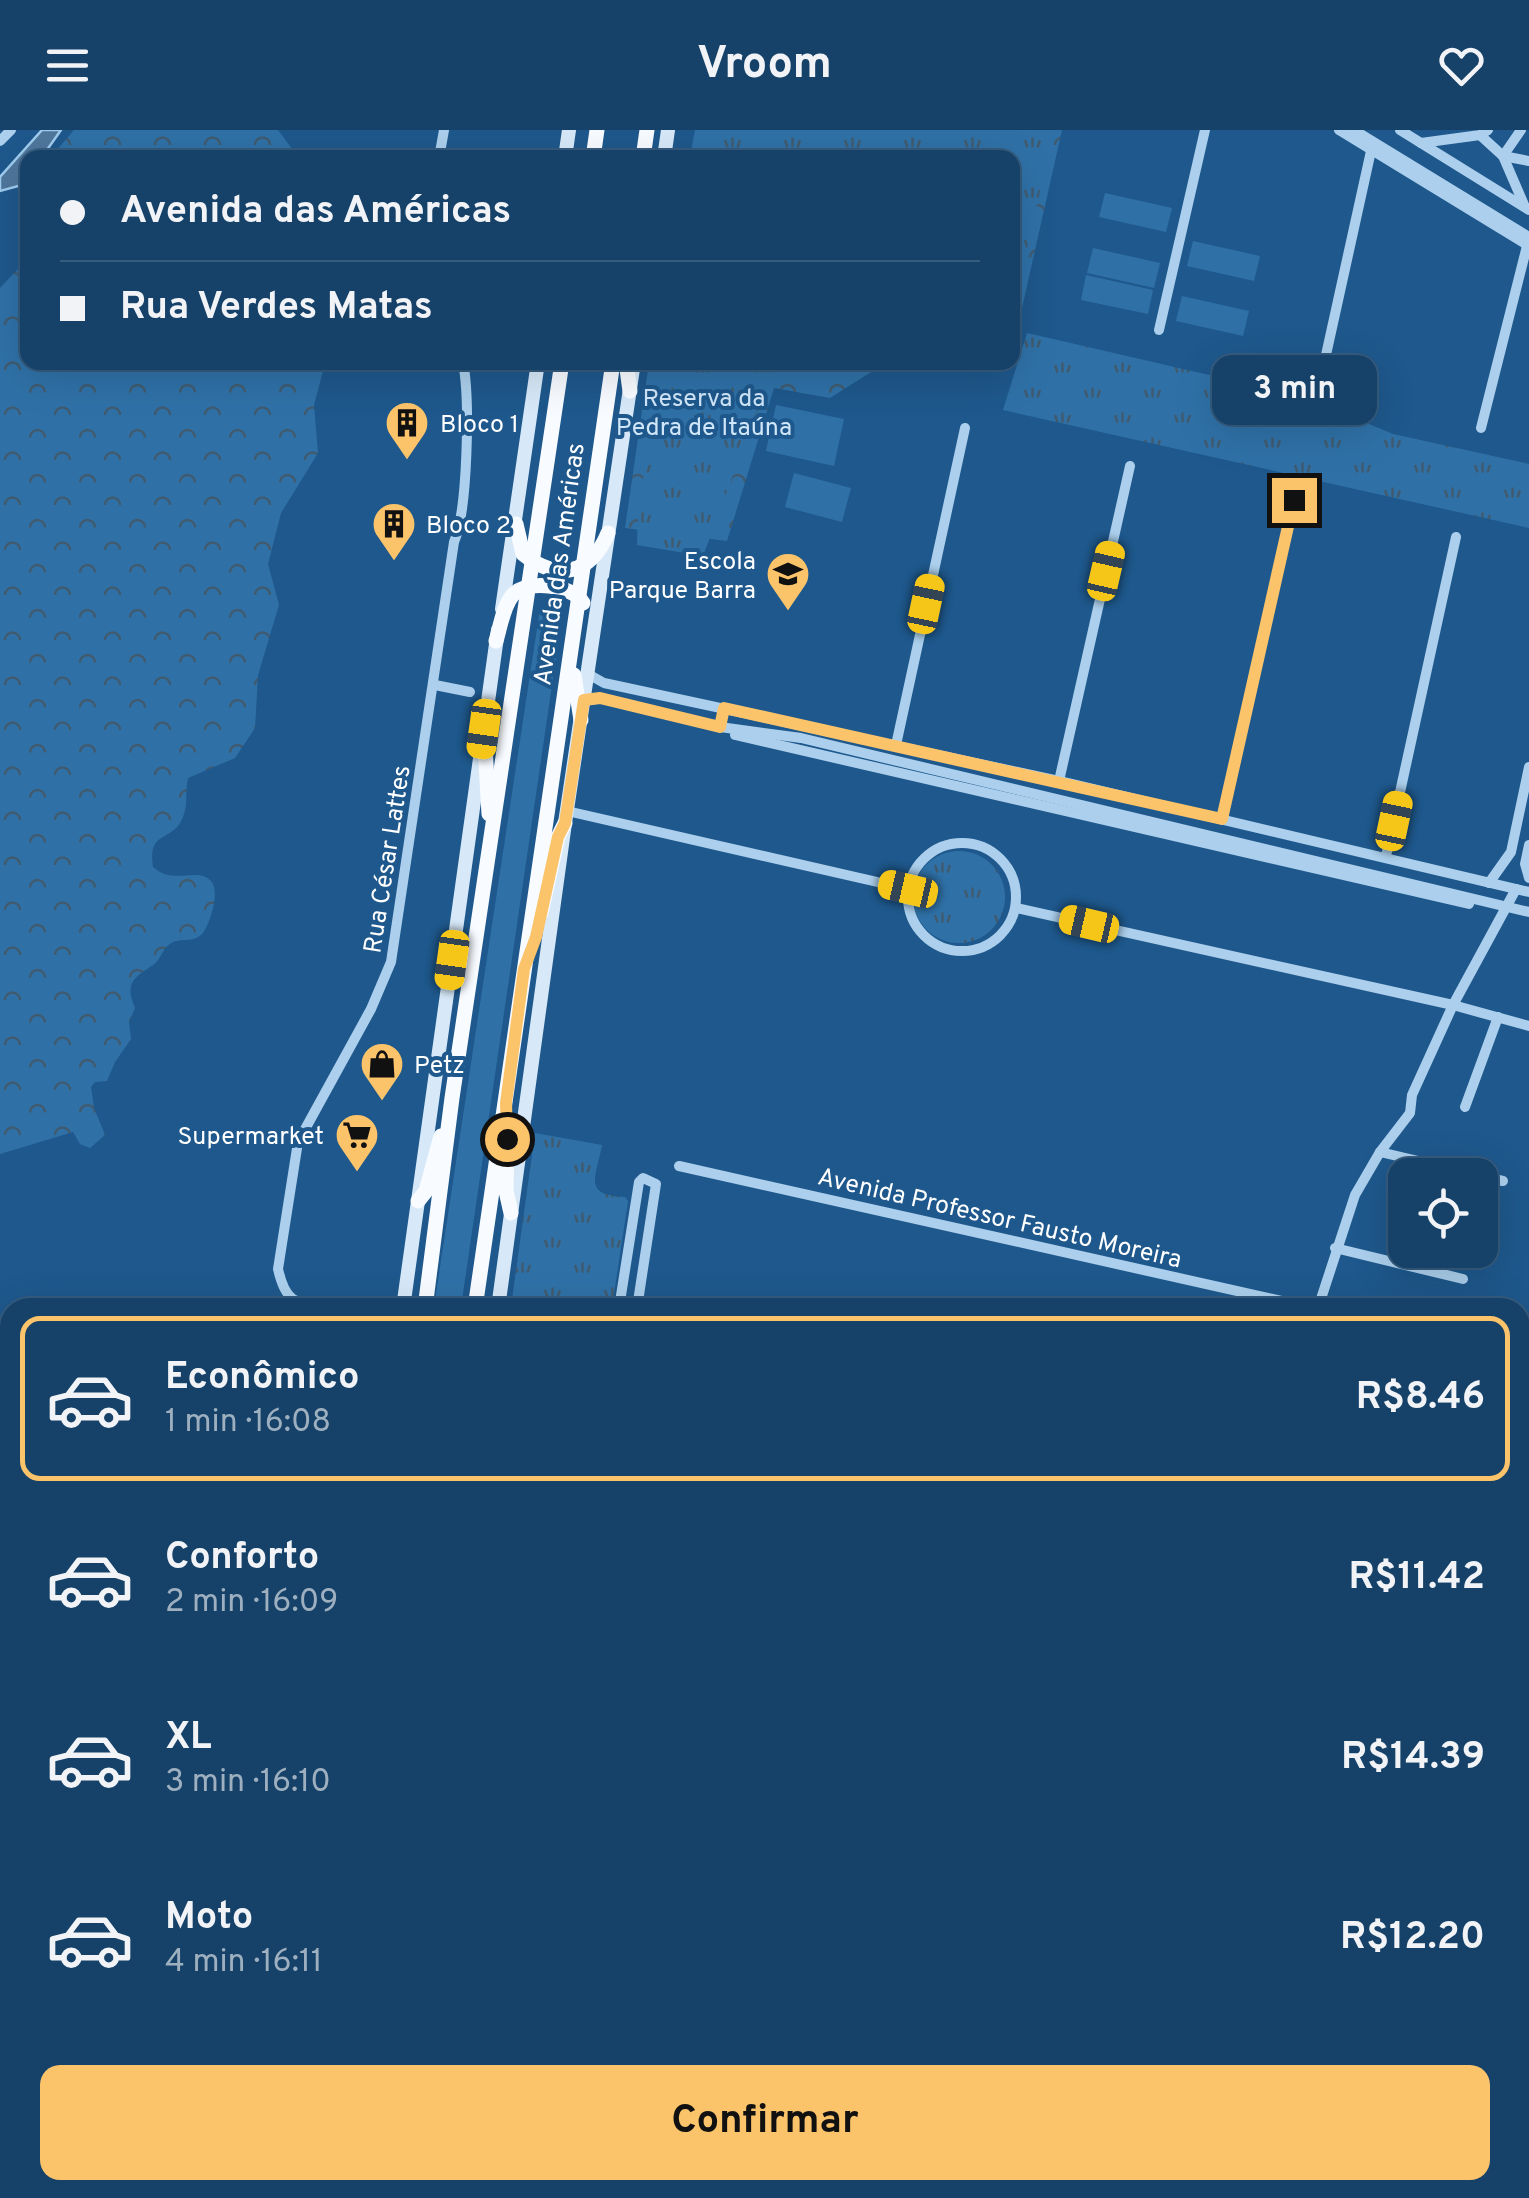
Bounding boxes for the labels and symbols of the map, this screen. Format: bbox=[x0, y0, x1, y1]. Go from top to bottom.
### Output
callout: 3 min bbox=[1212, 355, 1376, 425]
park label: Reserva da Pedra de Itaúna bbox=[616, 384, 792, 445]
building icon: Bloco 1 bbox=[384, 400, 430, 461]
place label: Bloco 1 bbox=[440, 410, 519, 442]
street label: Avenida das Américas bbox=[528, 441, 594, 688]
route end bbox=[1272, 478, 1317, 523]
building icon: Bloco 2 bbox=[371, 501, 417, 562]
place label: Bloco 2 bbox=[426, 511, 511, 543]
car bbox=[1085, 538, 1127, 604]
place label: Escola Parque Barra bbox=[609, 547, 756, 608]
school or university icon: Escola Parque Barra bbox=[765, 551, 811, 612]
car bbox=[905, 572, 947, 636]
car bbox=[465, 697, 503, 761]
street label: Rua César Lattes bbox=[358, 763, 420, 956]
car bbox=[1373, 789, 1415, 853]
car bbox=[875, 868, 941, 910]
car bbox=[1056, 903, 1122, 945]
car bbox=[433, 928, 471, 992]
shop icon: Petz bbox=[359, 1041, 405, 1102]
place label: Petz bbox=[414, 1051, 465, 1083]
supermarket icon: Supermarket bbox=[334, 1112, 380, 1173]
route start bbox=[485, 1117, 530, 1162]
place label: Supermarket bbox=[177, 1122, 324, 1154]
street label: Avenida Professor Fausto Moreira bbox=[814, 1162, 1185, 1277]

